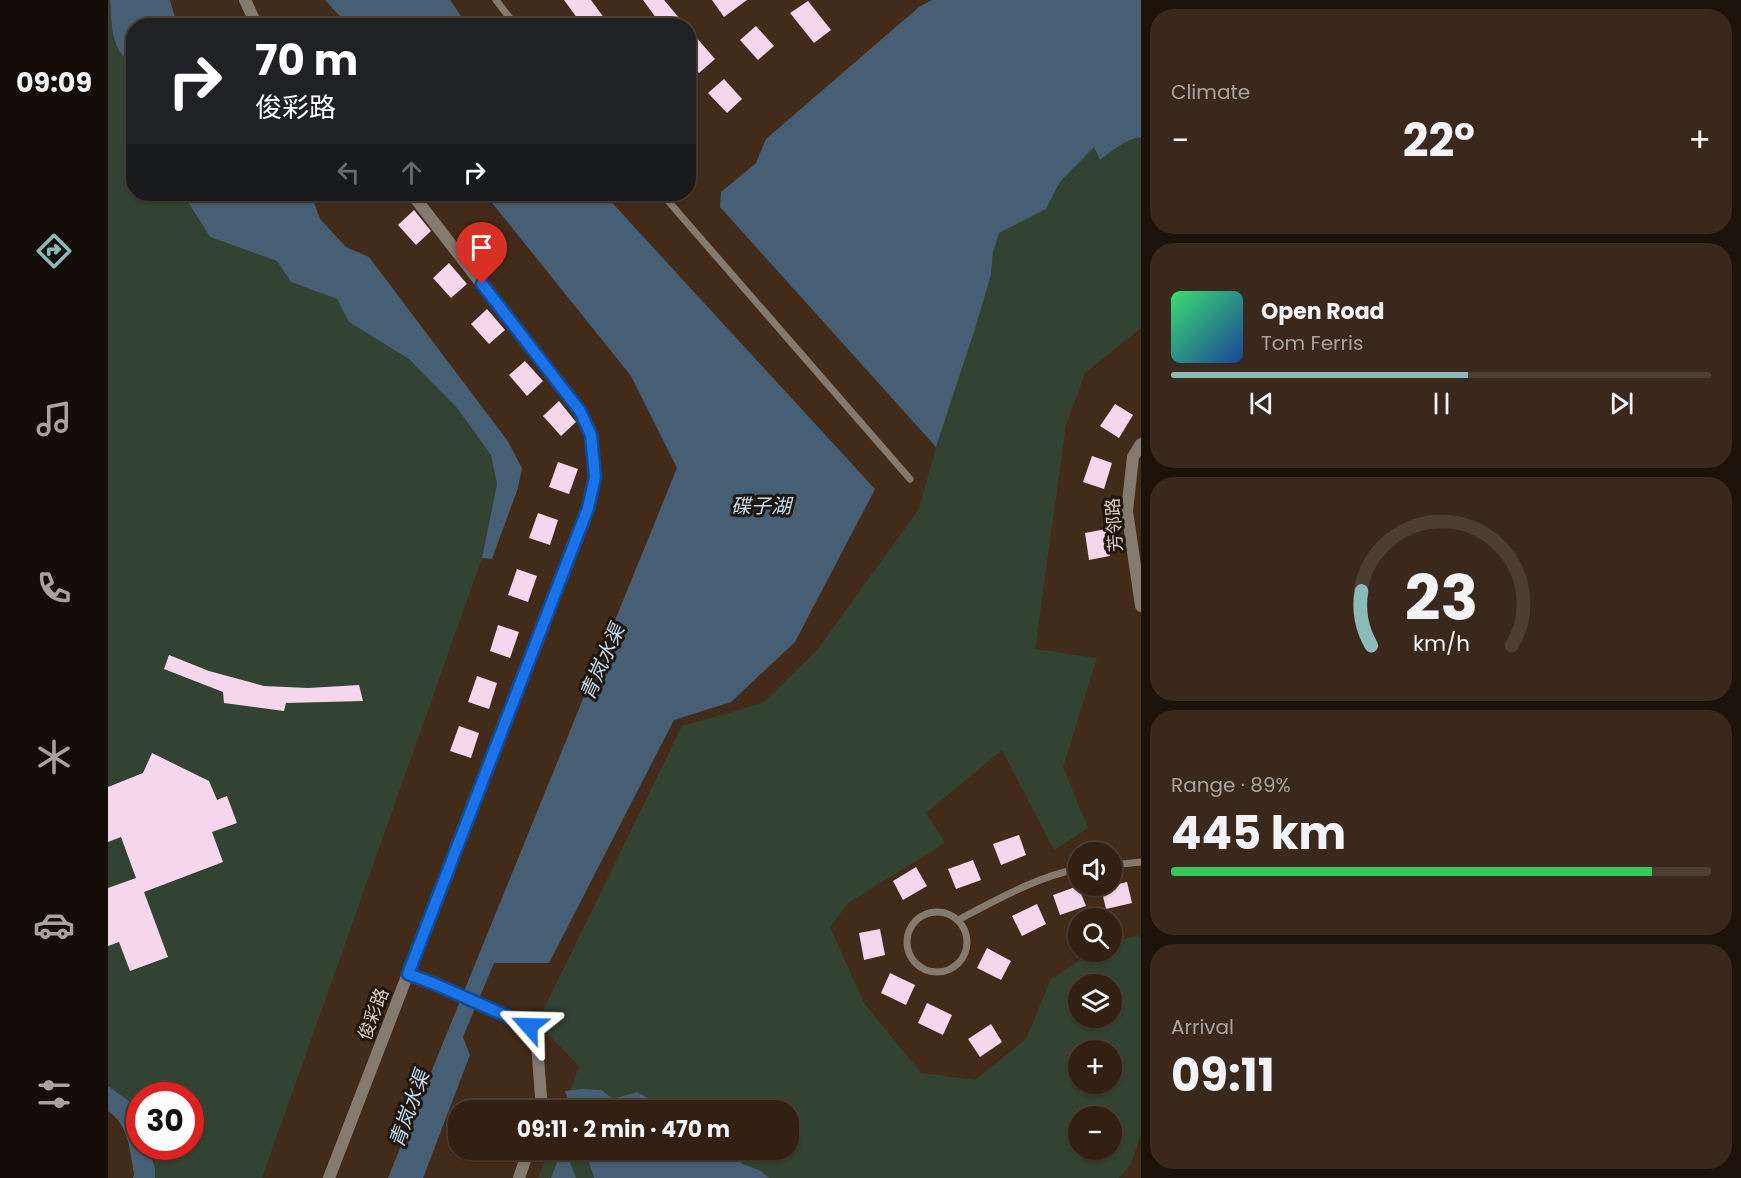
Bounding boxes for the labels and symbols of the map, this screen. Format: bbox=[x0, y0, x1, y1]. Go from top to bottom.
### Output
pin bbox=[456, 222, 507, 284]
water label: 碟子湖 bbox=[731, 492, 794, 520]
street label: 芳邻路 bbox=[1100, 497, 1128, 553]
water label: 青岚水渠 bbox=[573, 617, 632, 704]
street label: 俊彩路 bbox=[352, 984, 394, 1044]
position arrow bbox=[497, 994, 561, 1058]
water label: 青岚水渠 bbox=[382, 1064, 437, 1151]
speed limit sign: 30 bbox=[126, 1082, 204, 1160]

